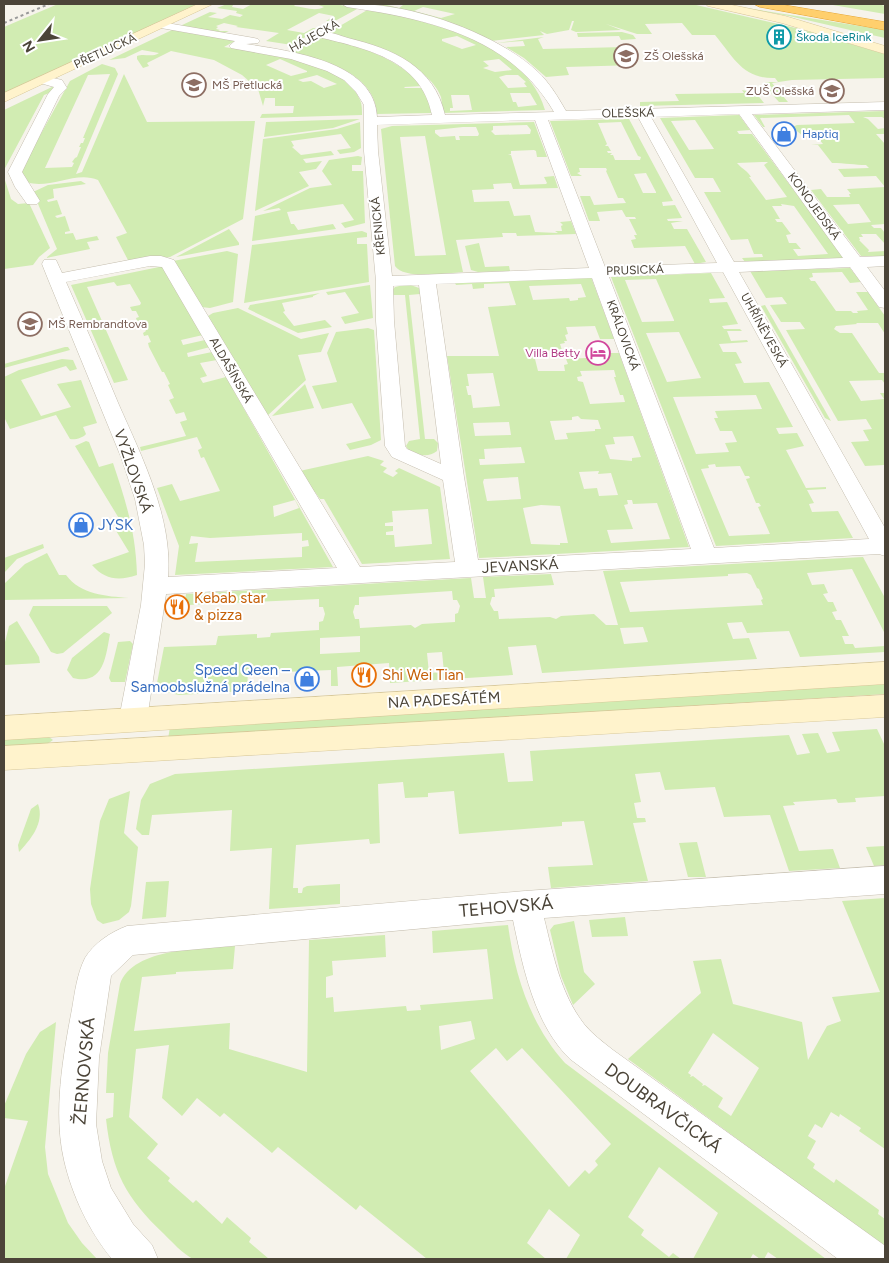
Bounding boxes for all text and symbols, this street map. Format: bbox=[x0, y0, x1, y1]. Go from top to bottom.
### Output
north arrow bbox=[15, 15, 65, 65]
street label: HÁJECKÁ bbox=[287, 17, 341, 55]
building icon: Škoda IceRink bbox=[766, 24, 792, 50]
street label: PŘETLUCKÁ bbox=[72, 30, 138, 72]
place label: Škoda IceRink bbox=[796, 30, 871, 44]
text: N bbox=[19, 37, 39, 55]
school or university icon: ZŠ Olešská bbox=[613, 43, 639, 69]
place label: ZŠ Olešská bbox=[644, 49, 704, 63]
school or university icon: MŠ Přetlucká bbox=[181, 72, 207, 98]
place label: MŠ Přetlucká bbox=[212, 78, 282, 92]
school or university icon: ZUŠ Olešská bbox=[819, 78, 845, 104]
place label: ZUŠ Olešská bbox=[746, 84, 814, 98]
street label: OLEŠSKÁ bbox=[601, 106, 655, 120]
shop icon: Haptiq bbox=[771, 121, 797, 147]
place label: Haptiq bbox=[802, 127, 839, 141]
street label: KONOJEDSKÁ bbox=[785, 170, 843, 242]
street label: KŘENICKÁ bbox=[368, 196, 388, 256]
street label: PRUSICKÁ bbox=[606, 262, 664, 278]
street label: UHŘÍNĚVESKÁ bbox=[738, 290, 790, 370]
street label: KRÁLOVICKÁ bbox=[604, 298, 642, 372]
school or university icon: MŠ Rembrandtova bbox=[17, 311, 43, 337]
place label: MŠ Rembrandtova bbox=[48, 317, 147, 331]
street label: ALDAŠÍNSKÁ bbox=[207, 335, 255, 405]
hotel icon: Villa Betty bbox=[585, 340, 611, 366]
place label: Villa Betty bbox=[525, 346, 581, 360]
street label: VYŽLOVSKÁ bbox=[110, 427, 156, 515]
shop icon: JYSK bbox=[68, 512, 94, 538]
place label: JYSK bbox=[98, 516, 134, 534]
street label: JEVANSKÁ bbox=[481, 555, 559, 577]
place label: Kebab star & pizza bbox=[194, 589, 266, 624]
restaurant icon: Kebab star & pizza bbox=[164, 594, 190, 620]
place label: Speed Qeen – Samoobslužná prádelna bbox=[131, 661, 291, 696]
restaurant icon: Shi Wei Tian bbox=[351, 662, 377, 688]
shop icon: Speed Qeen – Samoobslužná prádelna bbox=[294, 666, 320, 692]
place label: Shi Wei Tian bbox=[382, 666, 464, 684]
street label: NA PADESÁTÉM bbox=[387, 688, 501, 712]
street label: TEHOVSKÁ bbox=[458, 892, 554, 922]
street label: ŽERNOVSKÁ bbox=[68, 1016, 100, 1126]
street label: DOUBRAVČICKÁ bbox=[600, 1058, 726, 1158]

